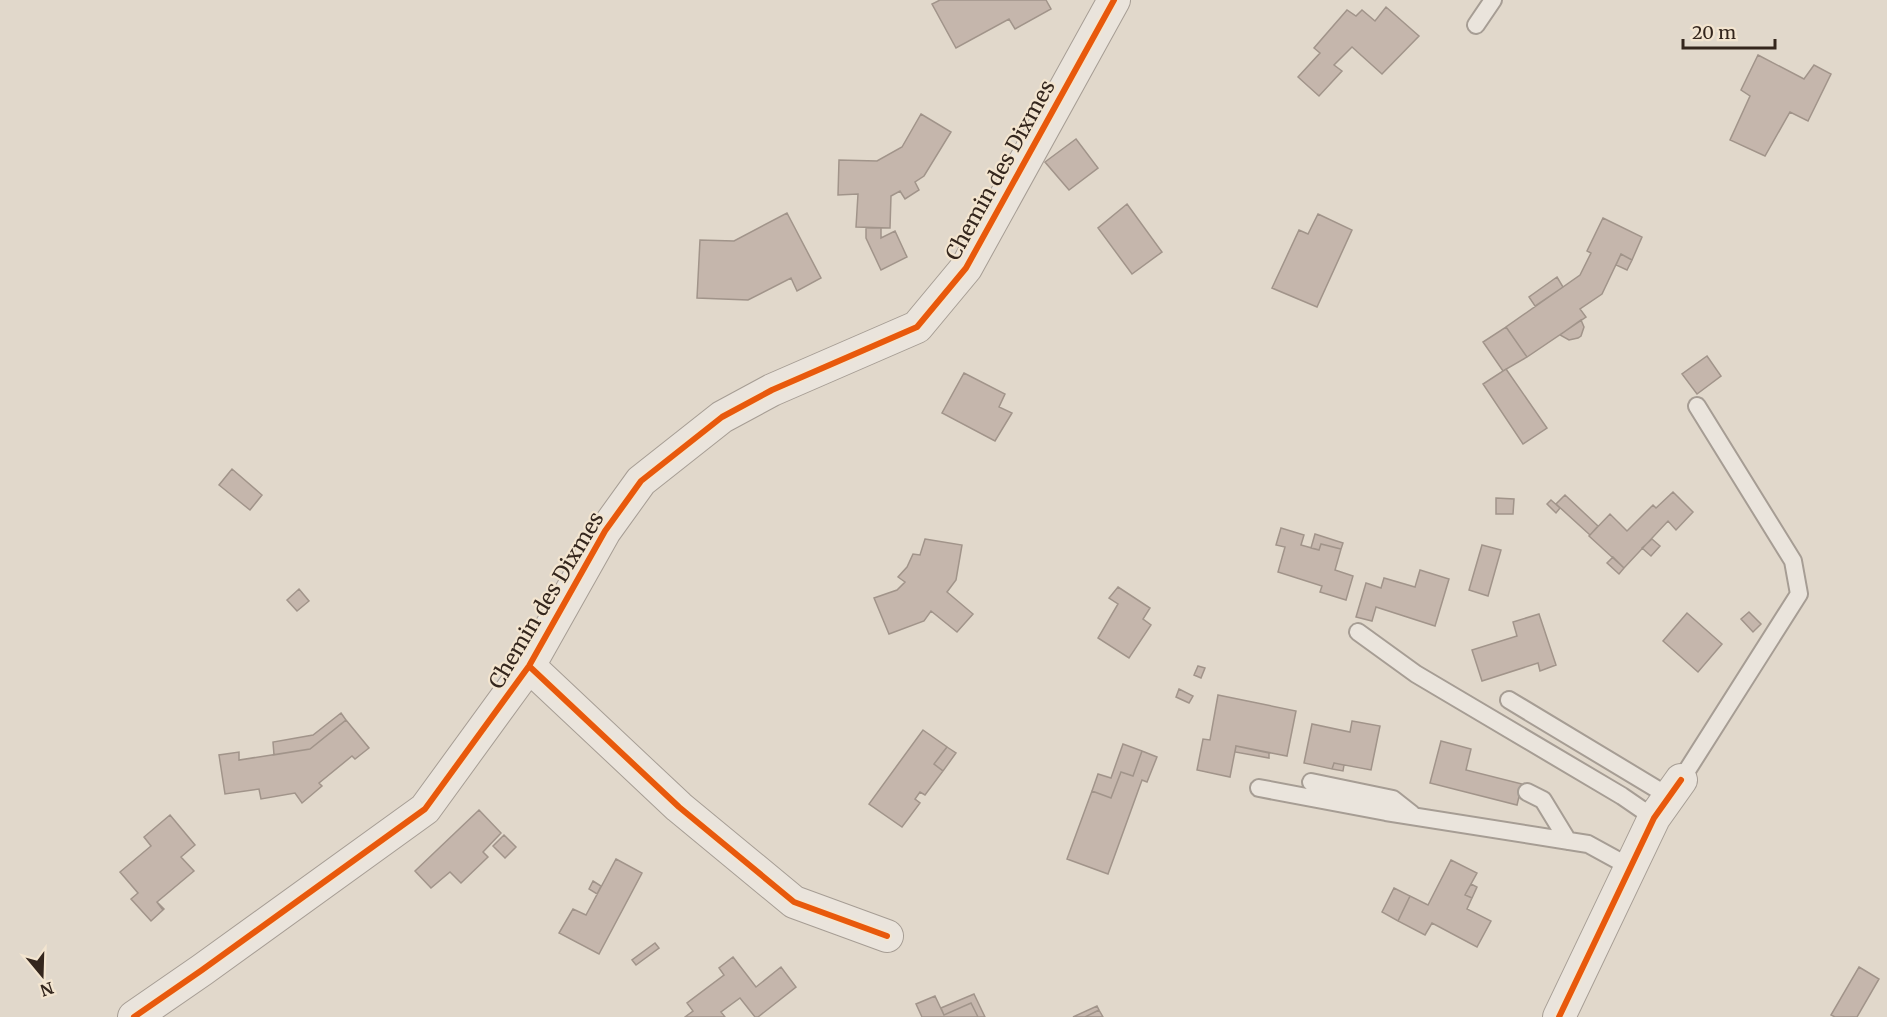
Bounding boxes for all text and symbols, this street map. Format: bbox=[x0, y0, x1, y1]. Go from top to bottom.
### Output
scale bar bbox=[1683, 12, 1774, 50]
text: 20 m bbox=[1692, 21, 1736, 44]
street label: Chemin des Dixmes bbox=[939, 75, 1061, 265]
street label: Chemin des Dixmes bbox=[482, 507, 610, 693]
north arrow bbox=[12, 945, 72, 1005]
text: N bbox=[37, 978, 56, 1001]

